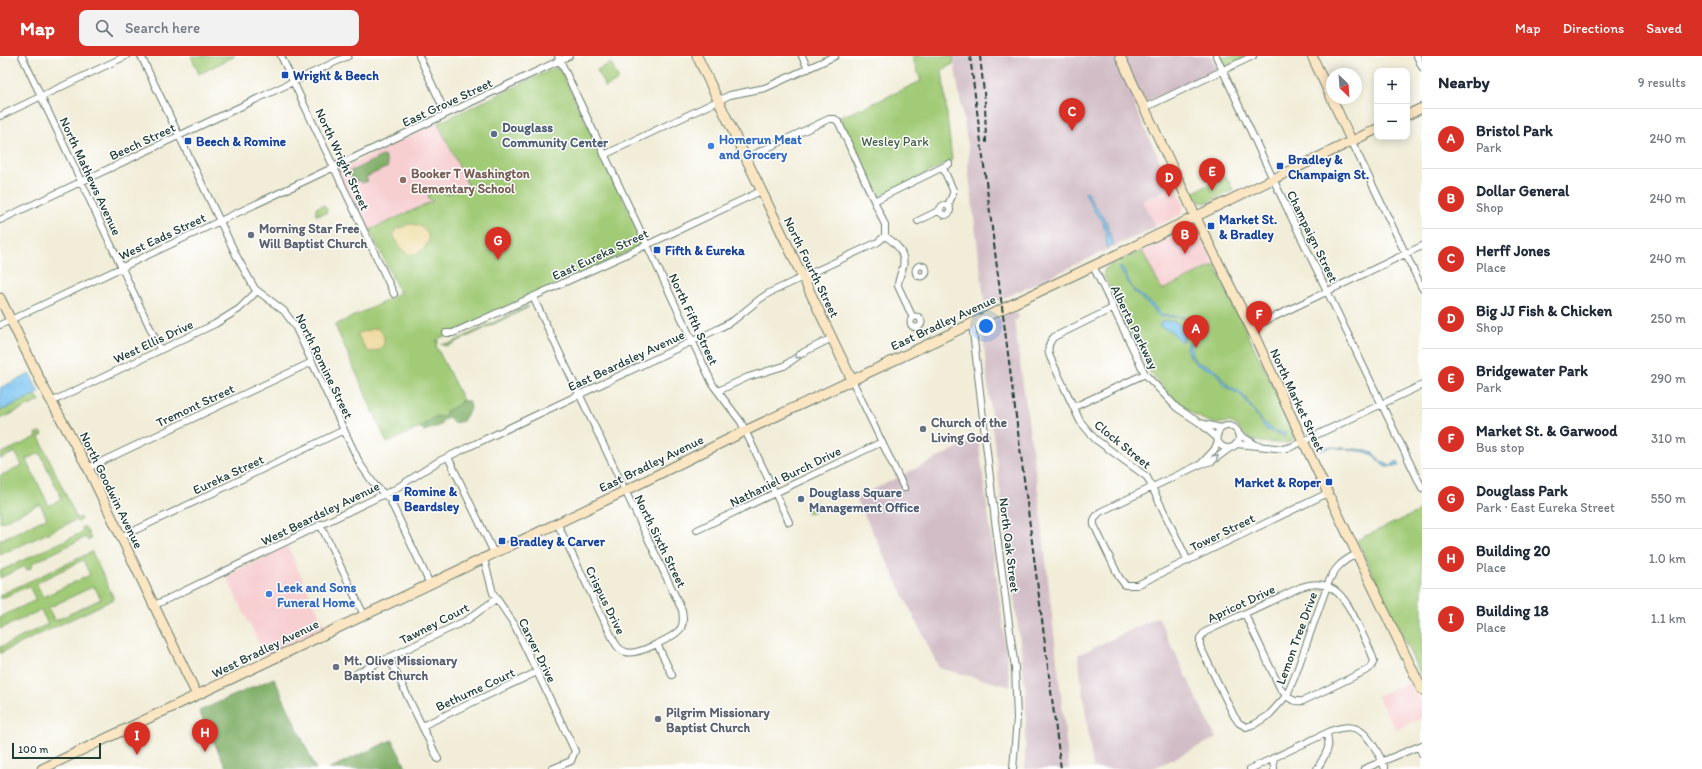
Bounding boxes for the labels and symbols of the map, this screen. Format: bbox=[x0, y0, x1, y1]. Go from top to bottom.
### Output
place label: Wright & Beech bbox=[293, 68, 379, 84]
north arrow bbox=[1326, 68, 1362, 104]
marker: Wright & Beech bbox=[280, 70, 290, 80]
street label: East Grove Street bbox=[400, 75, 495, 130]
pin: C bbox=[1059, 98, 1085, 131]
street label: North Wright Street bbox=[312, 106, 373, 213]
street label: North Mathews Avenue bbox=[57, 115, 125, 238]
street label: Beech Street bbox=[107, 120, 178, 163]
place label: Douglass Community Center bbox=[502, 120, 609, 151]
marker: Douglass Community Center bbox=[489, 129, 499, 139]
place label: Homerun Meat and Grocery bbox=[719, 132, 802, 163]
place label: Beech & Romine bbox=[196, 134, 286, 149]
park label: Wesley Park bbox=[861, 134, 929, 149]
marker: Beech & Romine bbox=[183, 136, 193, 146]
marker: Homerun Meat and Grocery bbox=[706, 141, 716, 151]
place label: Bradley & Champaign St. bbox=[1288, 152, 1369, 183]
pin: E bbox=[1199, 158, 1225, 191]
marker: Bradley & Champaign St. bbox=[1275, 161, 1285, 171]
pin: D bbox=[1156, 164, 1182, 197]
place label: Booker T Washington Elementary School bbox=[411, 166, 531, 197]
marker: Booker T Washington Elementary School bbox=[398, 175, 408, 185]
street label: Champaign Street bbox=[1284, 188, 1341, 285]
street label: West Eads Street bbox=[116, 210, 208, 263]
place label: Market St. & Bradley bbox=[1219, 212, 1277, 243]
street label: North Fourth Street bbox=[781, 214, 842, 320]
place label: Morning Star Free Will Baptist Church bbox=[259, 221, 369, 252]
pin: B bbox=[1172, 221, 1198, 254]
marker: Market St. & Bradley bbox=[1206, 221, 1216, 231]
street label: East Eureka Street bbox=[550, 226, 651, 283]
pin: G bbox=[485, 227, 511, 260]
marker: Morning Star Free Will Baptist Church bbox=[246, 230, 256, 240]
place label: Fifth & Eureka bbox=[665, 243, 745, 258]
marker: Fifth & Eureka bbox=[652, 245, 662, 255]
street label: North Fifth Street bbox=[666, 271, 721, 368]
street label: Alberta Parkway bbox=[1108, 283, 1161, 372]
street label: East Bradley Avenue bbox=[888, 291, 998, 353]
pin: F bbox=[1246, 301, 1272, 334]
street label: North Romine Street bbox=[293, 311, 357, 421]
pin: A bbox=[1183, 315, 1209, 348]
street label: West Ellis Drive bbox=[111, 316, 196, 367]
your location bbox=[976, 316, 996, 336]
street label: East Beardsley Avenue bbox=[565, 327, 687, 394]
street label: North Market Street bbox=[1267, 346, 1328, 454]
one-way arrow bbox=[795, 351, 802, 358]
street label: Tremont Street bbox=[154, 381, 237, 430]
place label: Church of the Living God bbox=[931, 415, 1007, 446]
street label: Clock Street bbox=[1091, 417, 1154, 472]
marker: Church of the Living God bbox=[918, 424, 928, 434]
street label: North Goodwin Avenue bbox=[77, 429, 146, 551]
street label: East Bradley Avenue bbox=[597, 432, 706, 495]
street label: Nathaniel Burch Drive bbox=[727, 443, 843, 510]
street label: Eureka Street bbox=[190, 451, 266, 497]
one-way arrow bbox=[1212, 454, 1219, 462]
place label: Market & Roper bbox=[1234, 475, 1322, 491]
marker: Market & Roper bbox=[1324, 477, 1334, 487]
street label: West Beardsley Avenue bbox=[259, 478, 382, 549]
place label: Romine & Beardsley bbox=[404, 484, 460, 515]
place label: Douglass Square Management Office bbox=[809, 485, 919, 516]
street label: North Sixth Street bbox=[632, 492, 690, 590]
marker: Romine & Beardsley bbox=[391, 493, 401, 503]
marker: Douglass Square Management Office bbox=[796, 494, 806, 504]
street label: North Oak Street bbox=[996, 497, 1023, 593]
street label: Tower Street bbox=[1187, 510, 1257, 555]
place label: Bradley & Carver bbox=[510, 534, 606, 550]
marker: Bradley & Carver bbox=[497, 536, 507, 546]
street label: Crispus Drive bbox=[583, 564, 629, 637]
place label: Leek and Sons Funeral Home bbox=[277, 580, 357, 610]
street label: Apricot Drive bbox=[1205, 581, 1277, 626]
marker: Leek and Sons Funeral Home bbox=[264, 589, 274, 599]
street label: Lemon Tree Drive bbox=[1273, 590, 1320, 686]
street label: Tawney Court bbox=[397, 599, 472, 647]
street label: West Bradley Avenue bbox=[209, 616, 321, 681]
street label: Carver Drive bbox=[515, 616, 560, 685]
place label: Mt. Olive Missionary Baptist Church bbox=[344, 653, 458, 684]
marker: Mt. Olive Missionary Baptist Church bbox=[331, 662, 341, 672]
street label: Bethume Court bbox=[433, 665, 517, 714]
place label: Pilgrim Missionary Baptist Church bbox=[666, 705, 770, 736]
marker: Pilgrim Missionary Baptist Church bbox=[653, 714, 663, 724]
pin: H bbox=[192, 719, 218, 752]
pin: I bbox=[124, 722, 150, 755]
scale bar bbox=[12, 741, 101, 760]

